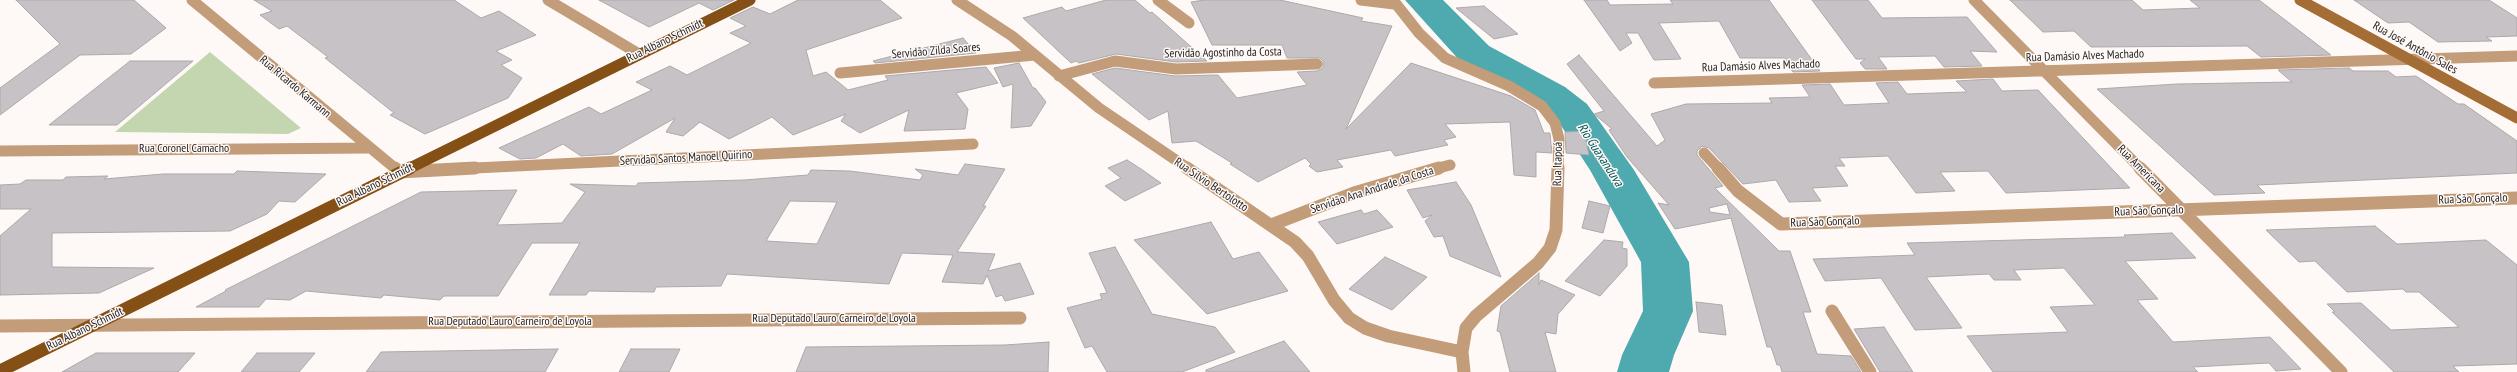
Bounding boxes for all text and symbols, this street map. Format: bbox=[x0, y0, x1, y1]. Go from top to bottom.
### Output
street label: Rua Albano Schmidt bbox=[624, 16, 706, 66]
street label: Rua José Antônio Sales bbox=[2370, 19, 2460, 77]
street label: Servidão Zilda Soares bbox=[891, 40, 981, 62]
street label: Servidão Agostinho da Costa bbox=[1164, 45, 1282, 61]
street label: Rua Damásio Alves Machado bbox=[2026, 47, 2144, 65]
street label: Rua Ricardo Karmann bbox=[256, 53, 334, 121]
street label: Rua Damásio Alves Machado bbox=[1702, 57, 1820, 75]
water label: Rio Guaxanduva bbox=[1574, 120, 1626, 190]
street label: Rua Coronel Camacho bbox=[139, 142, 229, 156]
street label: Rua Itapoá bbox=[1550, 142, 1566, 186]
street label: Rua Americana bbox=[2114, 142, 2168, 196]
street label: Servidão Santos Manoel Quirino bbox=[619, 147, 753, 169]
street label: Rua Sílvio Bertolotto bbox=[1171, 155, 1251, 215]
street label: Rua Albano Schmidt bbox=[334, 160, 416, 210]
street label: Servidão Ana Andrade da Costa bbox=[1309, 163, 1435, 217]
street label: Rua São Gonçalo bbox=[2438, 191, 2508, 207]
street label: Rua São Gonçalo bbox=[2114, 203, 2184, 219]
street label: Rua São Gonçalo bbox=[1790, 214, 1860, 230]
street label: Rua Albano Schmidt bbox=[44, 304, 126, 354]
street label: Rua Deputado Lauro Carneiro de Loyola bbox=[752, 312, 916, 326]
street label: Rua Deputado Lauro Carneiro de Loyola bbox=[428, 315, 592, 329]

